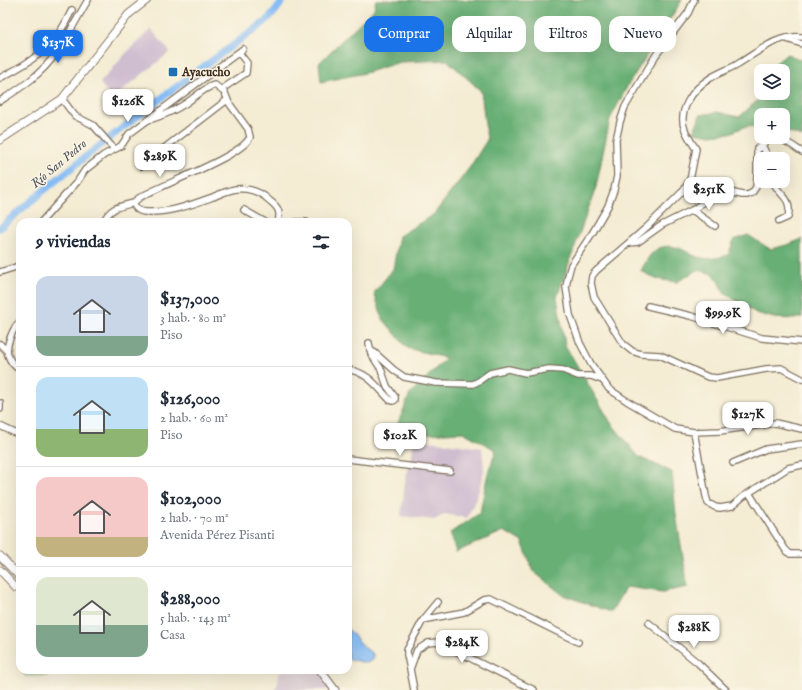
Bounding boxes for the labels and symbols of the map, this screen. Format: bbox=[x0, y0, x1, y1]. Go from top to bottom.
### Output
pin: $137K bbox=[30, 30, 86, 64]
place label: Ayacucho bbox=[181, 65, 231, 81]
marker: Ayacucho bbox=[167, 66, 179, 78]
pin: $126K bbox=[100, 89, 156, 123]
water label: Río San Pedro bbox=[28, 135, 91, 192]
pin: $289K bbox=[132, 144, 188, 178]
pin: $251K bbox=[681, 177, 737, 211]
pin: $99.9K bbox=[690, 301, 756, 335]
pin: $127K bbox=[720, 402, 776, 436]
pin: $102K bbox=[372, 423, 428, 457]
pin: $288K bbox=[666, 615, 722, 649]
pin: $284K bbox=[434, 630, 490, 664]

